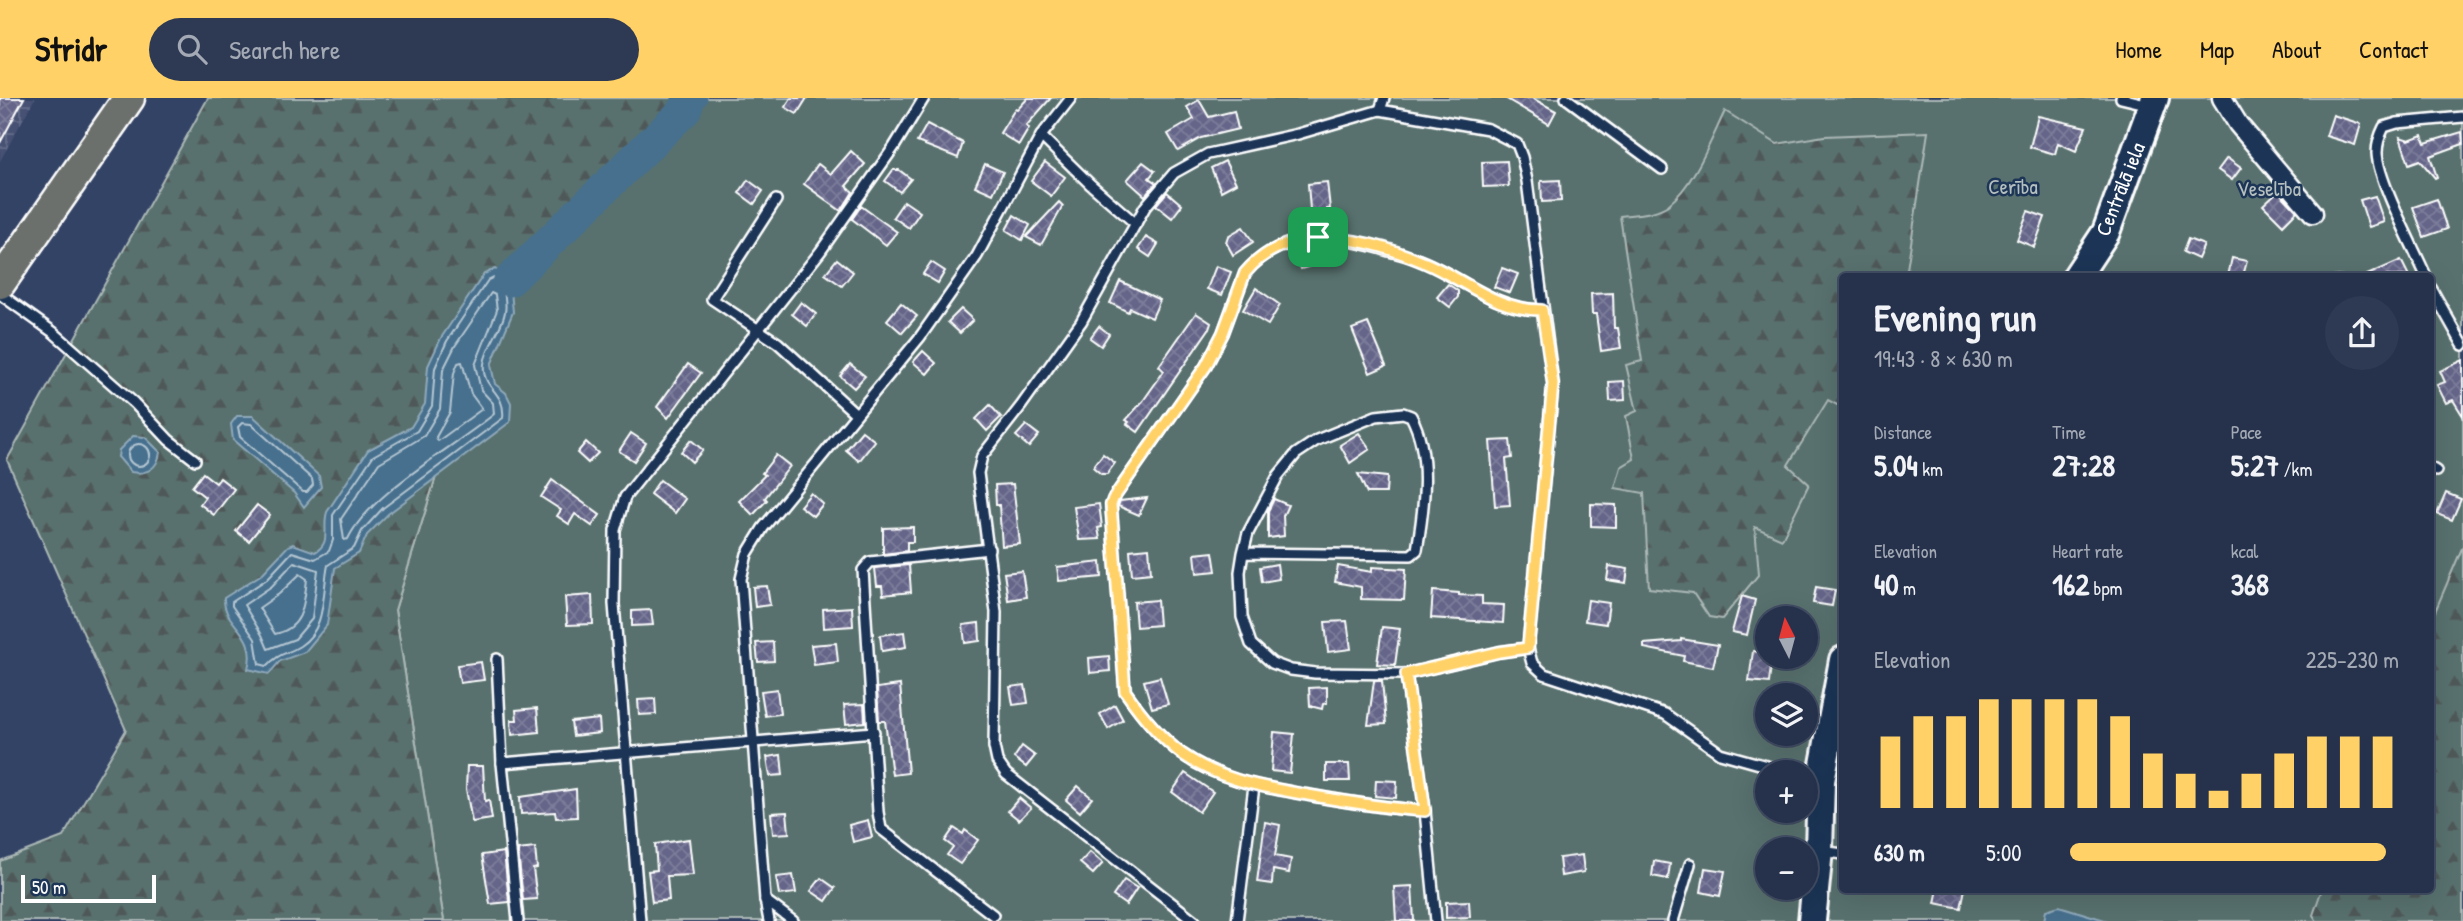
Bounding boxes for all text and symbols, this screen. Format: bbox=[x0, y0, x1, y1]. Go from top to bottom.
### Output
search box bbox=[149, 18, 639, 81]
text: Stridr bbox=[35, 27, 107, 71]
icon: search bbox=[173, 30, 211, 68]
text: Search here bbox=[229, 32, 340, 67]
text: Home bbox=[2115, 33, 2162, 65]
text: Map bbox=[2200, 33, 2234, 65]
text: About bbox=[2272, 33, 2321, 65]
text: Contact bbox=[2359, 33, 2428, 65]
street label: Centrālā iela bbox=[2088, 138, 2152, 240]
park label: Cerība bbox=[1988, 172, 2038, 201]
park label: Veselība bbox=[2237, 174, 2301, 203]
pin bbox=[1288, 207, 1348, 267]
icon: arrive bbox=[1299, 218, 1337, 256]
text: Evening run bbox=[1874, 291, 2037, 343]
button: share bbox=[2325, 296, 2399, 370]
text: 19:43 · 8 × 630 m bbox=[1874, 343, 2013, 374]
text: Distance bbox=[1874, 419, 1932, 445]
text: Time bbox=[2052, 419, 2086, 445]
text: Pace bbox=[2231, 419, 2262, 445]
text: 5.04 bbox=[1874, 445, 1918, 485]
text: 27:28 bbox=[2052, 445, 2115, 485]
text: 5:27 bbox=[2231, 445, 2279, 485]
text: km bbox=[1918, 456, 1943, 482]
text: /km bbox=[2279, 456, 2312, 482]
text: Elevation bbox=[1874, 538, 1937, 564]
text: Heart rate bbox=[2052, 538, 2123, 564]
text: kcal bbox=[2231, 538, 2258, 564]
text: 40 bbox=[1874, 564, 1899, 604]
text: 162 bbox=[2052, 564, 2089, 604]
text: 368 bbox=[2231, 564, 2269, 604]
text: m bbox=[1899, 575, 1916, 601]
text: bpm bbox=[2089, 575, 2123, 601]
north arrow bbox=[1755, 606, 1818, 668]
map controls bbox=[1755, 606, 1818, 900]
text: Elevation bbox=[1874, 644, 1950, 675]
text: 225–230 m bbox=[2306, 644, 2399, 675]
button: layers bbox=[1755, 683, 1818, 746]
button: + bbox=[1755, 760, 1818, 823]
button: − bbox=[1755, 837, 1818, 900]
text: 630 m bbox=[1874, 837, 1925, 868]
text: 5:00 bbox=[1986, 837, 2022, 868]
scale bar bbox=[21, 872, 156, 904]
text: 50 m bbox=[32, 874, 66, 900]

